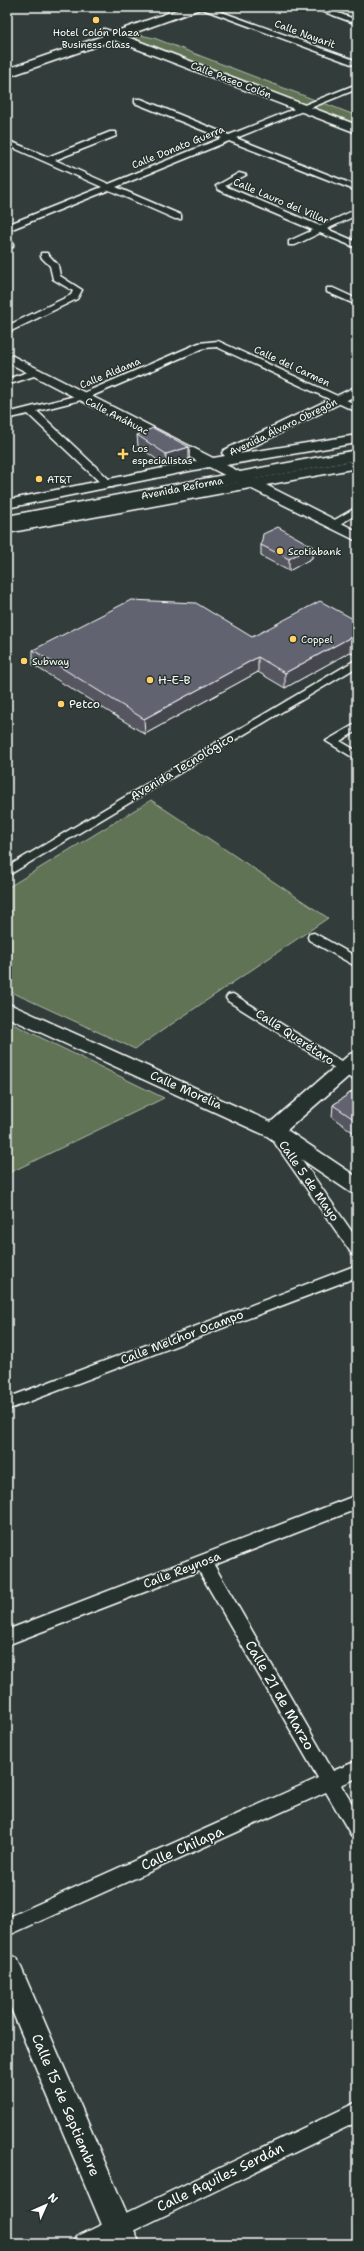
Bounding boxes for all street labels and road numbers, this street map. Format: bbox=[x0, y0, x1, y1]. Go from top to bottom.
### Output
street label: Calle Nayarit bbox=[273, 17, 337, 51]
street label: Calle Paseo Colón bbox=[189, 59, 273, 101]
street label: Calle Donato Guerra bbox=[130, 122, 227, 172]
street label: Calle Lauro del Villar bbox=[231, 175, 331, 227]
street label: Calle del Carmen bbox=[252, 343, 332, 389]
street label: Calle Aldama bbox=[78, 354, 143, 392]
street label: Calle Anáhuac bbox=[83, 394, 151, 438]
street label: Avenida Álvaro Obregón bbox=[227, 395, 339, 459]
street label: Avenida Reforma bbox=[140, 474, 225, 502]
street label: Avenida Tecnológico bbox=[127, 730, 237, 804]
street label: Calle Querétaro bbox=[253, 1006, 337, 1068]
street label: Calle Morelia bbox=[148, 1067, 225, 1113]
street label: Calle 5 de Mayo bbox=[275, 1137, 343, 1225]
street label: Calle Melchor Ocampo bbox=[118, 1306, 246, 1368]
street label: Calle Reynosa bbox=[141, 1548, 224, 1592]
street label: Calle 21 de Marzo bbox=[241, 1637, 319, 1753]
street label: Calle Chilapa bbox=[138, 1822, 226, 1874]
street label: Calle 15 de Septiembre bbox=[28, 2031, 104, 2179]
street label: Calle Aquiles Serdán bbox=[153, 2138, 287, 2216]

